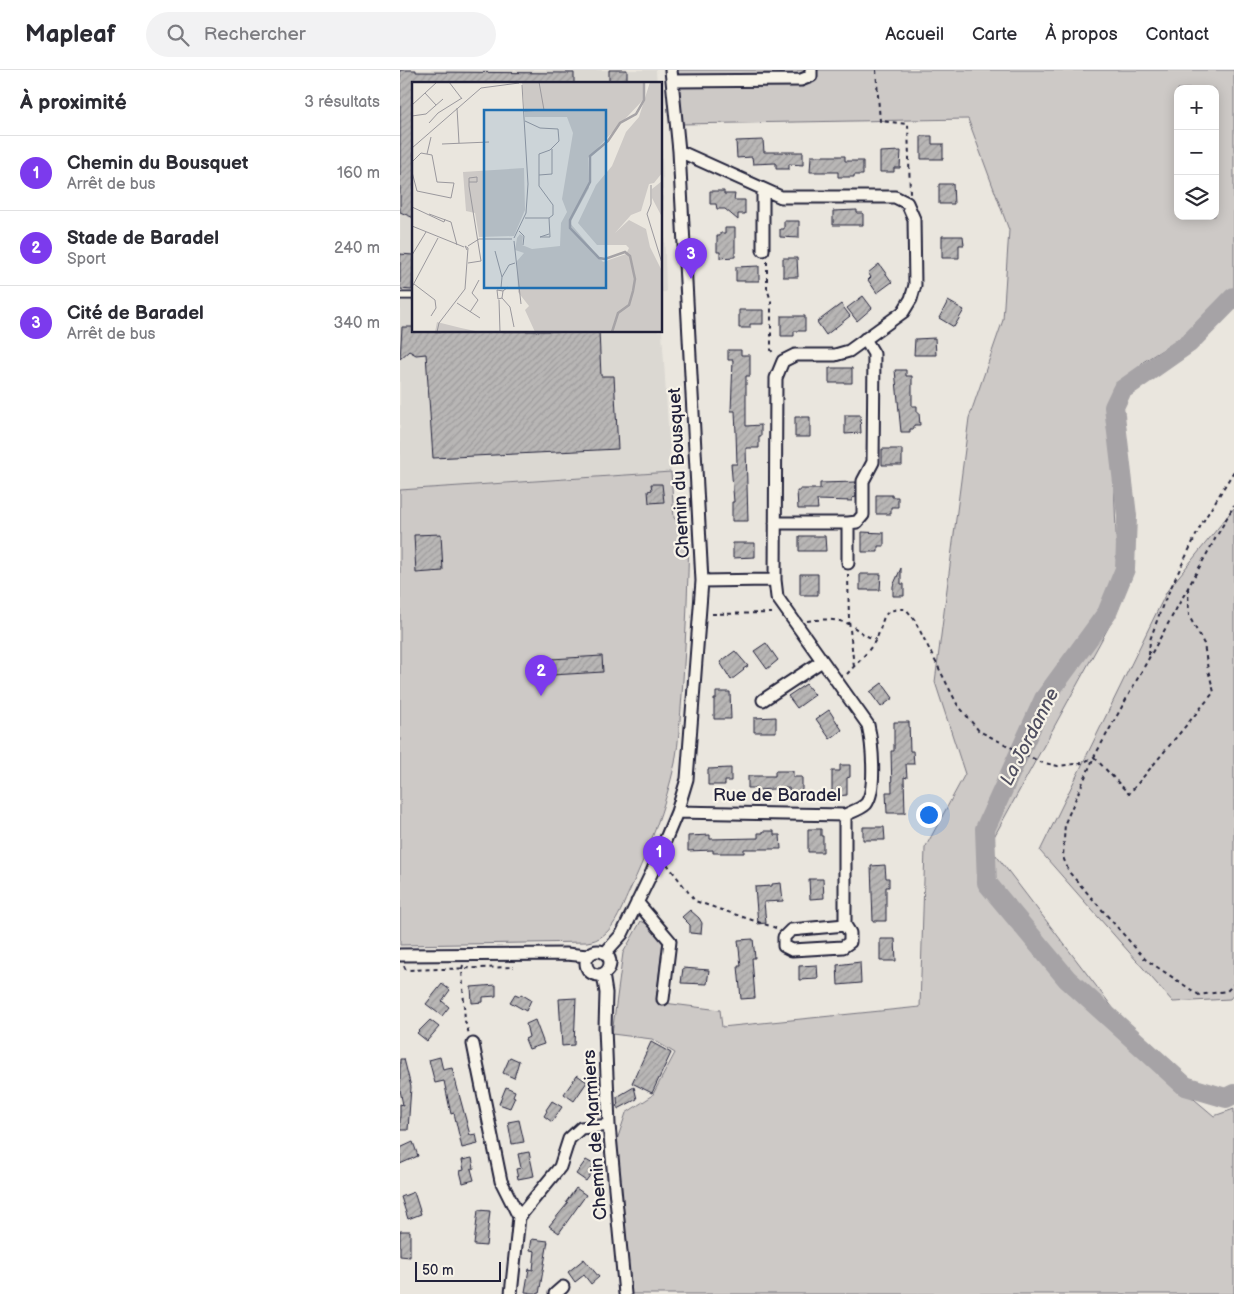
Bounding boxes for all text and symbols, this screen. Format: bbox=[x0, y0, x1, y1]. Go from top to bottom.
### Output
search box bbox=[146, 12, 496, 57]
text: Mapleaf bbox=[25, 20, 116, 49]
icon: search bbox=[164, 21, 192, 49]
text: Rechercher bbox=[204, 23, 306, 46]
text: Accueil bbox=[885, 24, 944, 45]
text: Carte bbox=[972, 24, 1017, 45]
text: À propos bbox=[1045, 24, 1118, 45]
text: Contact bbox=[1146, 24, 1209, 45]
inset map bbox=[412, 82, 662, 332]
map controls bbox=[1174, 85, 1219, 220]
button: + bbox=[1174, 85, 1219, 130]
text: À proximité bbox=[20, 90, 127, 115]
text: 3 résultats bbox=[304, 93, 380, 112]
button: − bbox=[1174, 130, 1219, 175]
text: Chemin du Bousquet bbox=[67, 152, 248, 175]
text: 1 bbox=[33, 164, 39, 183]
text: 160 m bbox=[337, 164, 380, 183]
text: Arrêt de bus bbox=[67, 175, 156, 194]
button: layers bbox=[1174, 175, 1219, 220]
text: Stade de Baradel bbox=[67, 227, 219, 250]
pin: 3 bbox=[675, 238, 707, 279]
text: 2 bbox=[31, 239, 41, 258]
text: 240 m bbox=[334, 239, 380, 258]
text: Sport bbox=[67, 250, 106, 269]
text: Cité de Baradel bbox=[67, 302, 204, 325]
text: 3 bbox=[31, 314, 41, 333]
text: 340 m bbox=[333, 314, 380, 333]
text: Arrêt de bus bbox=[67, 325, 156, 344]
street label: Chemin du Bousquet bbox=[664, 387, 694, 559]
pin: 2 bbox=[525, 655, 557, 696]
water label: La Jordanne bbox=[996, 685, 1064, 789]
street label: Rue de Baradel bbox=[713, 785, 841, 806]
your location bbox=[916, 802, 942, 828]
pin: 1 bbox=[643, 836, 675, 877]
street label: Chemin de Marmiers bbox=[579, 1049, 611, 1221]
scale bar bbox=[415, 1259, 501, 1282]
text: 50 m bbox=[422, 1262, 454, 1279]

